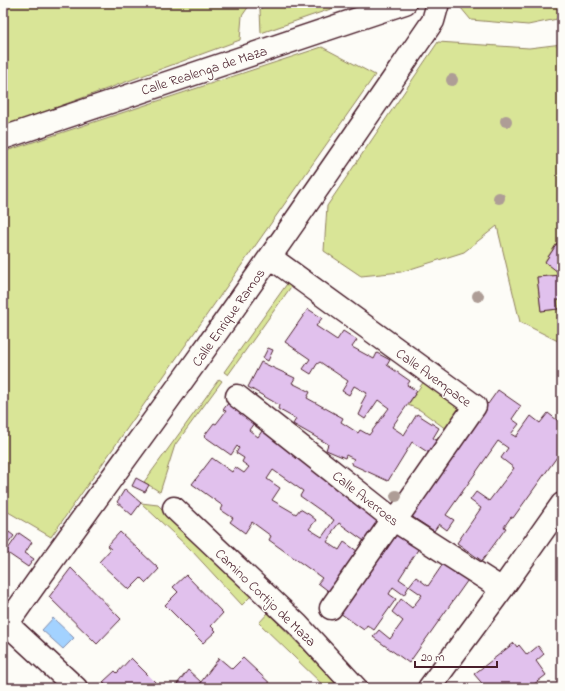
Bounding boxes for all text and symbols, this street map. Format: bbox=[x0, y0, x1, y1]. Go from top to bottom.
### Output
street label: Calle Realenga de Maza bbox=[139, 41, 270, 103]
street label: Calle Enrique Ramos bbox=[187, 264, 271, 371]
street label: Calle Avempace bbox=[391, 344, 476, 413]
street label: Calle Averroes bbox=[327, 466, 403, 532]
street label: Camino Cortijo de Maza bbox=[210, 544, 320, 652]
scale bar bbox=[415, 643, 497, 669]
text: 20 m bbox=[421, 649, 444, 667]

